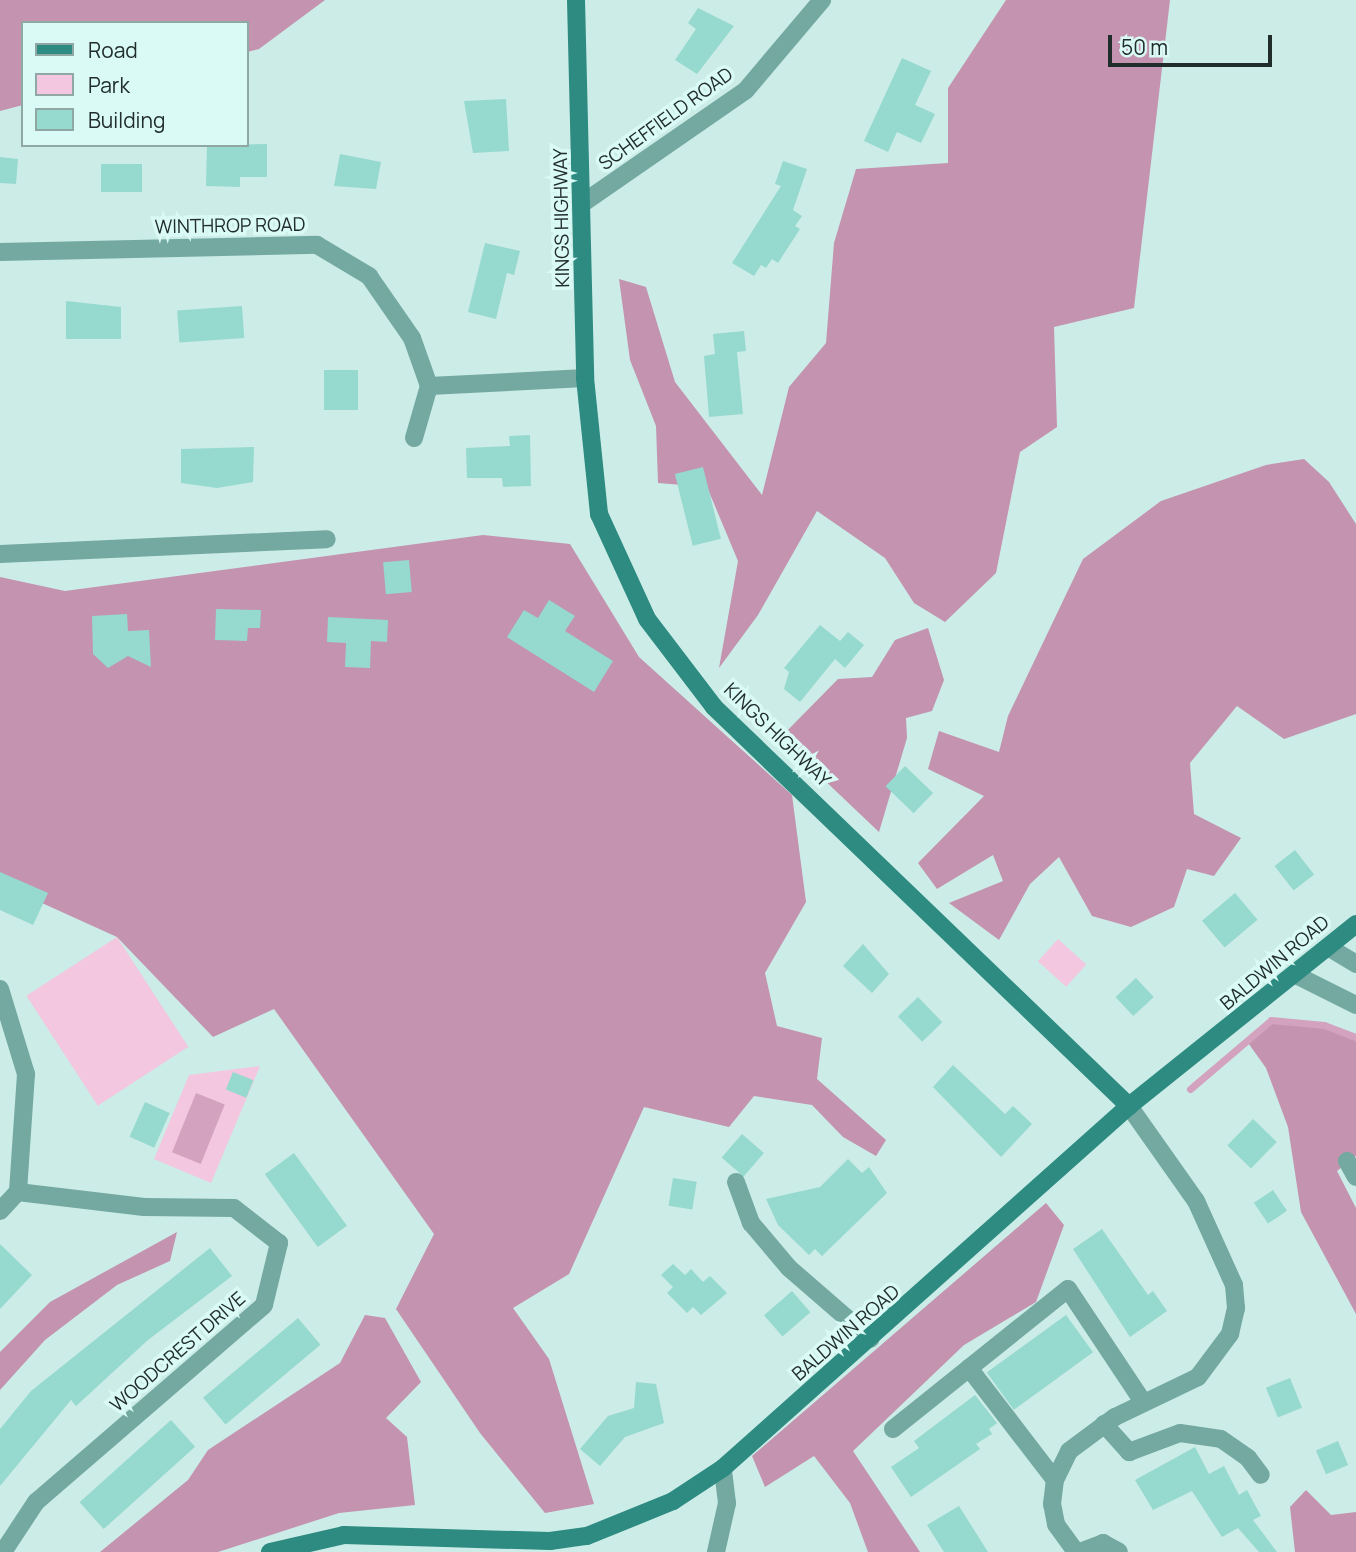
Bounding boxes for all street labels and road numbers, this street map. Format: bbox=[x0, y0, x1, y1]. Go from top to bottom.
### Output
street label: SCHEFFIELD ROAD bbox=[595, 63, 737, 175]
street label: KINGS HIGHWAY bbox=[549, 148, 575, 288]
street label: WINTHROP ROAD bbox=[154, 213, 306, 239]
street label: KINGS HIGHWAY bbox=[719, 678, 835, 792]
street label: BALDWIN ROAD bbox=[1216, 911, 1334, 1015]
street label: BALDWIN ROAD bbox=[788, 1280, 904, 1386]
street label: WOODCREST DRIVE bbox=[106, 1287, 250, 1417]

